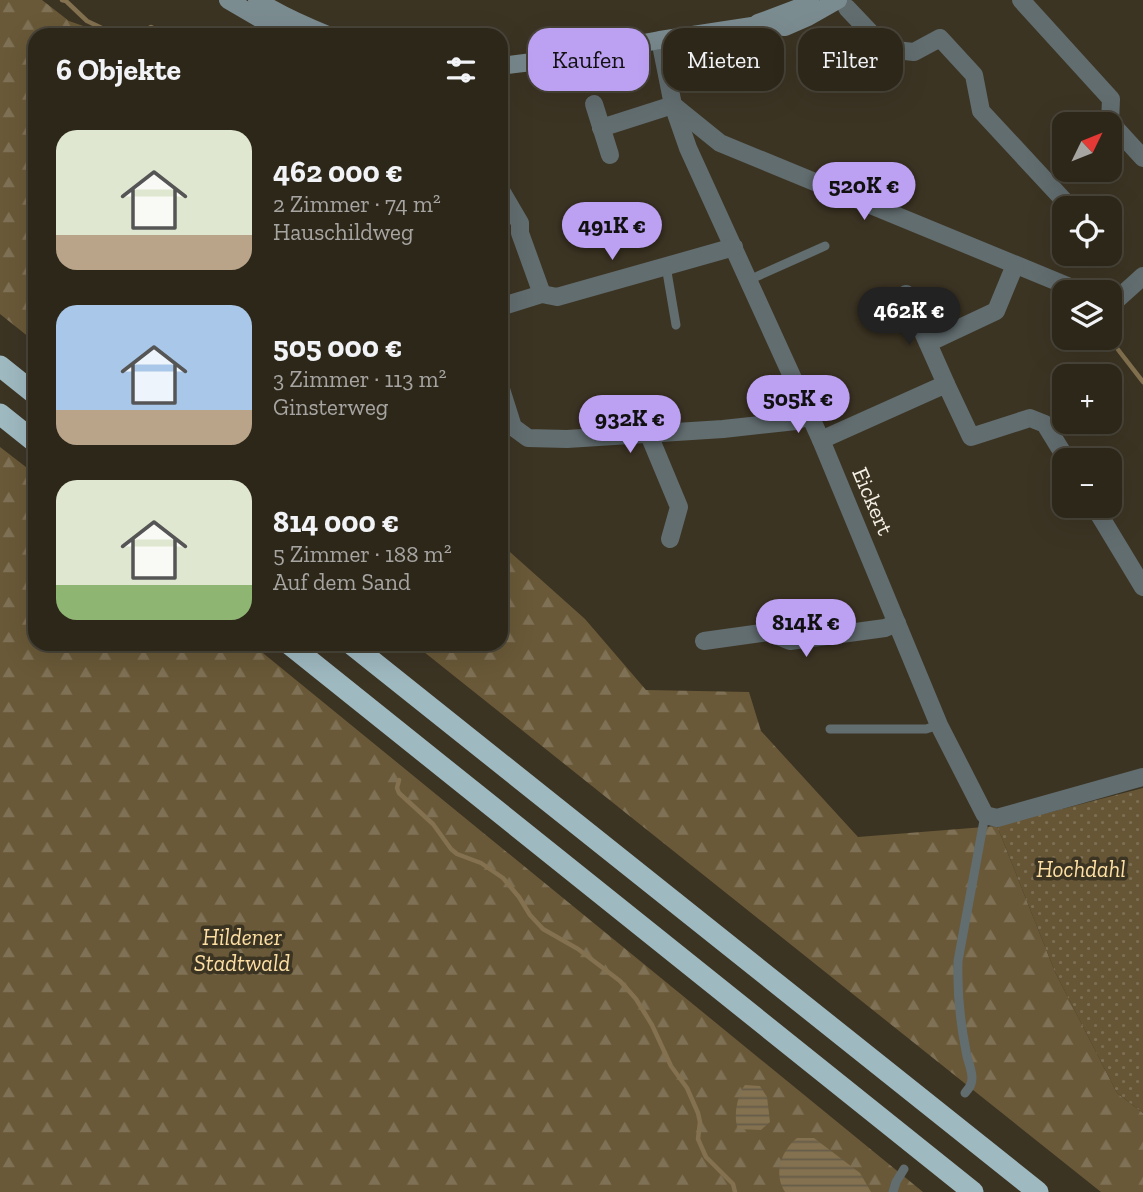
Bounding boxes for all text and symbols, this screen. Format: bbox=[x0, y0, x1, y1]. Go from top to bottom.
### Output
chip: Kaufen bbox=[528, 28, 649, 91]
chip: Mieten bbox=[663, 28, 784, 91]
chip: Filter bbox=[798, 28, 903, 91]
icon: filters bbox=[442, 51, 480, 89]
text: 6 Objekte bbox=[56, 52, 181, 88]
north arrow bbox=[1052, 112, 1122, 182]
map controls bbox=[1052, 112, 1122, 518]
text: 462 000 € bbox=[273, 154, 403, 190]
icon: home bbox=[112, 158, 196, 242]
pin: 520K € bbox=[807, 162, 921, 222]
text: 520K € bbox=[828, 171, 900, 199]
text: 2 Zimmer · 74 m² bbox=[273, 190, 441, 218]
button: locate bbox=[1052, 196, 1122, 266]
pin: 491K € bbox=[555, 202, 669, 262]
text: 491K € bbox=[578, 211, 646, 239]
text: Hauschildweg bbox=[273, 218, 414, 246]
button: layers bbox=[1052, 280, 1122, 350]
pin: 462K € bbox=[852, 288, 966, 347]
text: 462K € bbox=[873, 296, 945, 324]
text: 505 000 € bbox=[273, 329, 402, 365]
icon: home bbox=[112, 333, 196, 417]
button: + bbox=[1052, 364, 1122, 434]
text: 3 Zimmer · 113 m² bbox=[273, 365, 446, 393]
pin: 505K € bbox=[741, 376, 855, 435]
text: 505K € bbox=[763, 384, 833, 412]
text: Ginsterweg bbox=[273, 393, 388, 421]
pin: 932K € bbox=[573, 396, 687, 455]
text: 932K € bbox=[595, 404, 665, 432]
button: − bbox=[1052, 448, 1122, 518]
street label: Eickert bbox=[846, 463, 900, 540]
text: 814 000 € bbox=[273, 504, 399, 540]
icon: home bbox=[112, 508, 196, 592]
text: 5 Zimmer · 188 m² bbox=[273, 540, 452, 568]
text: Auf dem Sand bbox=[273, 568, 411, 596]
pin: 814K € bbox=[749, 600, 863, 659]
text: 814K € bbox=[772, 608, 840, 636]
park label: Hochdahl bbox=[1036, 855, 1126, 883]
park label: Hildener Stadtwald bbox=[194, 923, 290, 977]

